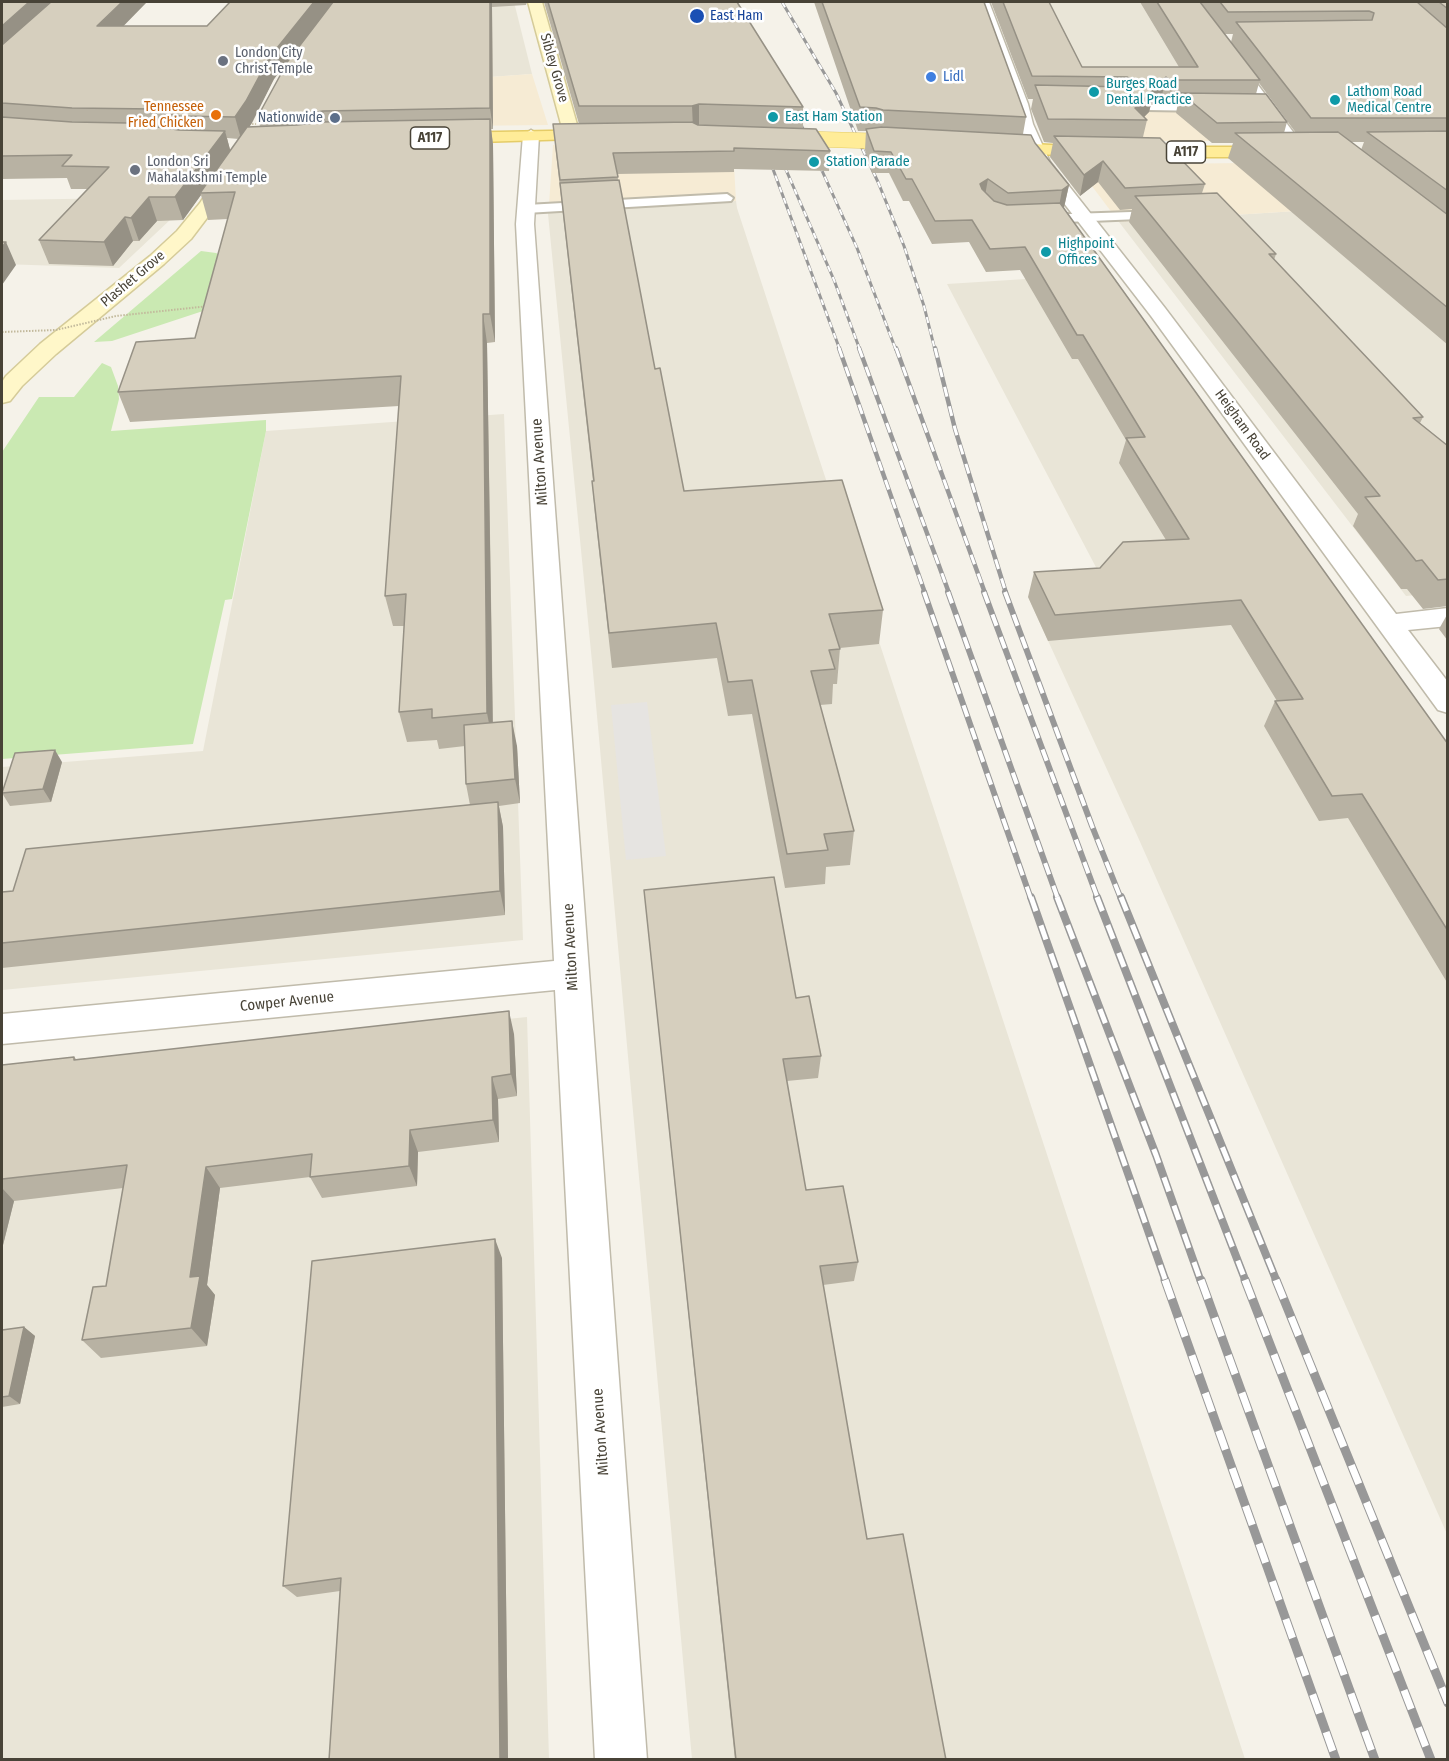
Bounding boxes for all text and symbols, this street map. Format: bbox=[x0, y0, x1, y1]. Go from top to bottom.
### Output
marker: East Ham bbox=[688, 7, 706, 25]
place label: East Ham bbox=[710, 8, 763, 24]
street label: Sibley Grove bbox=[536, 32, 572, 104]
place label: London City Christ Temple bbox=[235, 45, 313, 78]
marker: London City Christ Temple bbox=[216, 54, 230, 68]
place label: Lidl bbox=[943, 69, 964, 85]
marker: Lidl bbox=[924, 70, 938, 84]
place label: Burges Road Dental Practice bbox=[1106, 76, 1192, 108]
place label: Lathom Road Medical Centre bbox=[1347, 84, 1432, 116]
marker: Burges Road Dental Practice bbox=[1087, 85, 1101, 99]
marker: Lathom Road Medical Centre bbox=[1328, 93, 1342, 107]
place label: Tennessee Fried Chicken bbox=[128, 99, 204, 132]
marker: Tennessee Fried Chicken bbox=[209, 108, 223, 122]
place label: East Ham Station bbox=[785, 109, 883, 125]
place label: Nationwide bbox=[258, 110, 323, 126]
marker: East Ham Station bbox=[766, 110, 780, 124]
marker: Nationwide bbox=[328, 111, 342, 125]
road number: A117 bbox=[410, 127, 450, 149]
road number: A117 bbox=[1166, 141, 1206, 163]
place label: London Sri Mahalakshmi Temple bbox=[147, 154, 267, 186]
place label: Station Parade bbox=[826, 154, 910, 170]
marker: Station Parade bbox=[807, 155, 821, 169]
marker: London Sri Mahalakshmi Temple bbox=[128, 163, 142, 177]
place label: Highpoint Offices bbox=[1058, 236, 1114, 268]
marker: Highpoint Offices bbox=[1039, 245, 1053, 259]
street label: Plashet Grove bbox=[97, 247, 169, 311]
street label: Heigham Road bbox=[1211, 387, 1273, 463]
street label: Milton Avenue bbox=[528, 418, 552, 506]
street label: Milton Avenue bbox=[560, 903, 582, 991]
street label: Cowper Avenue bbox=[239, 988, 335, 1016]
street label: Milton Avenue bbox=[589, 1388, 613, 1476]

